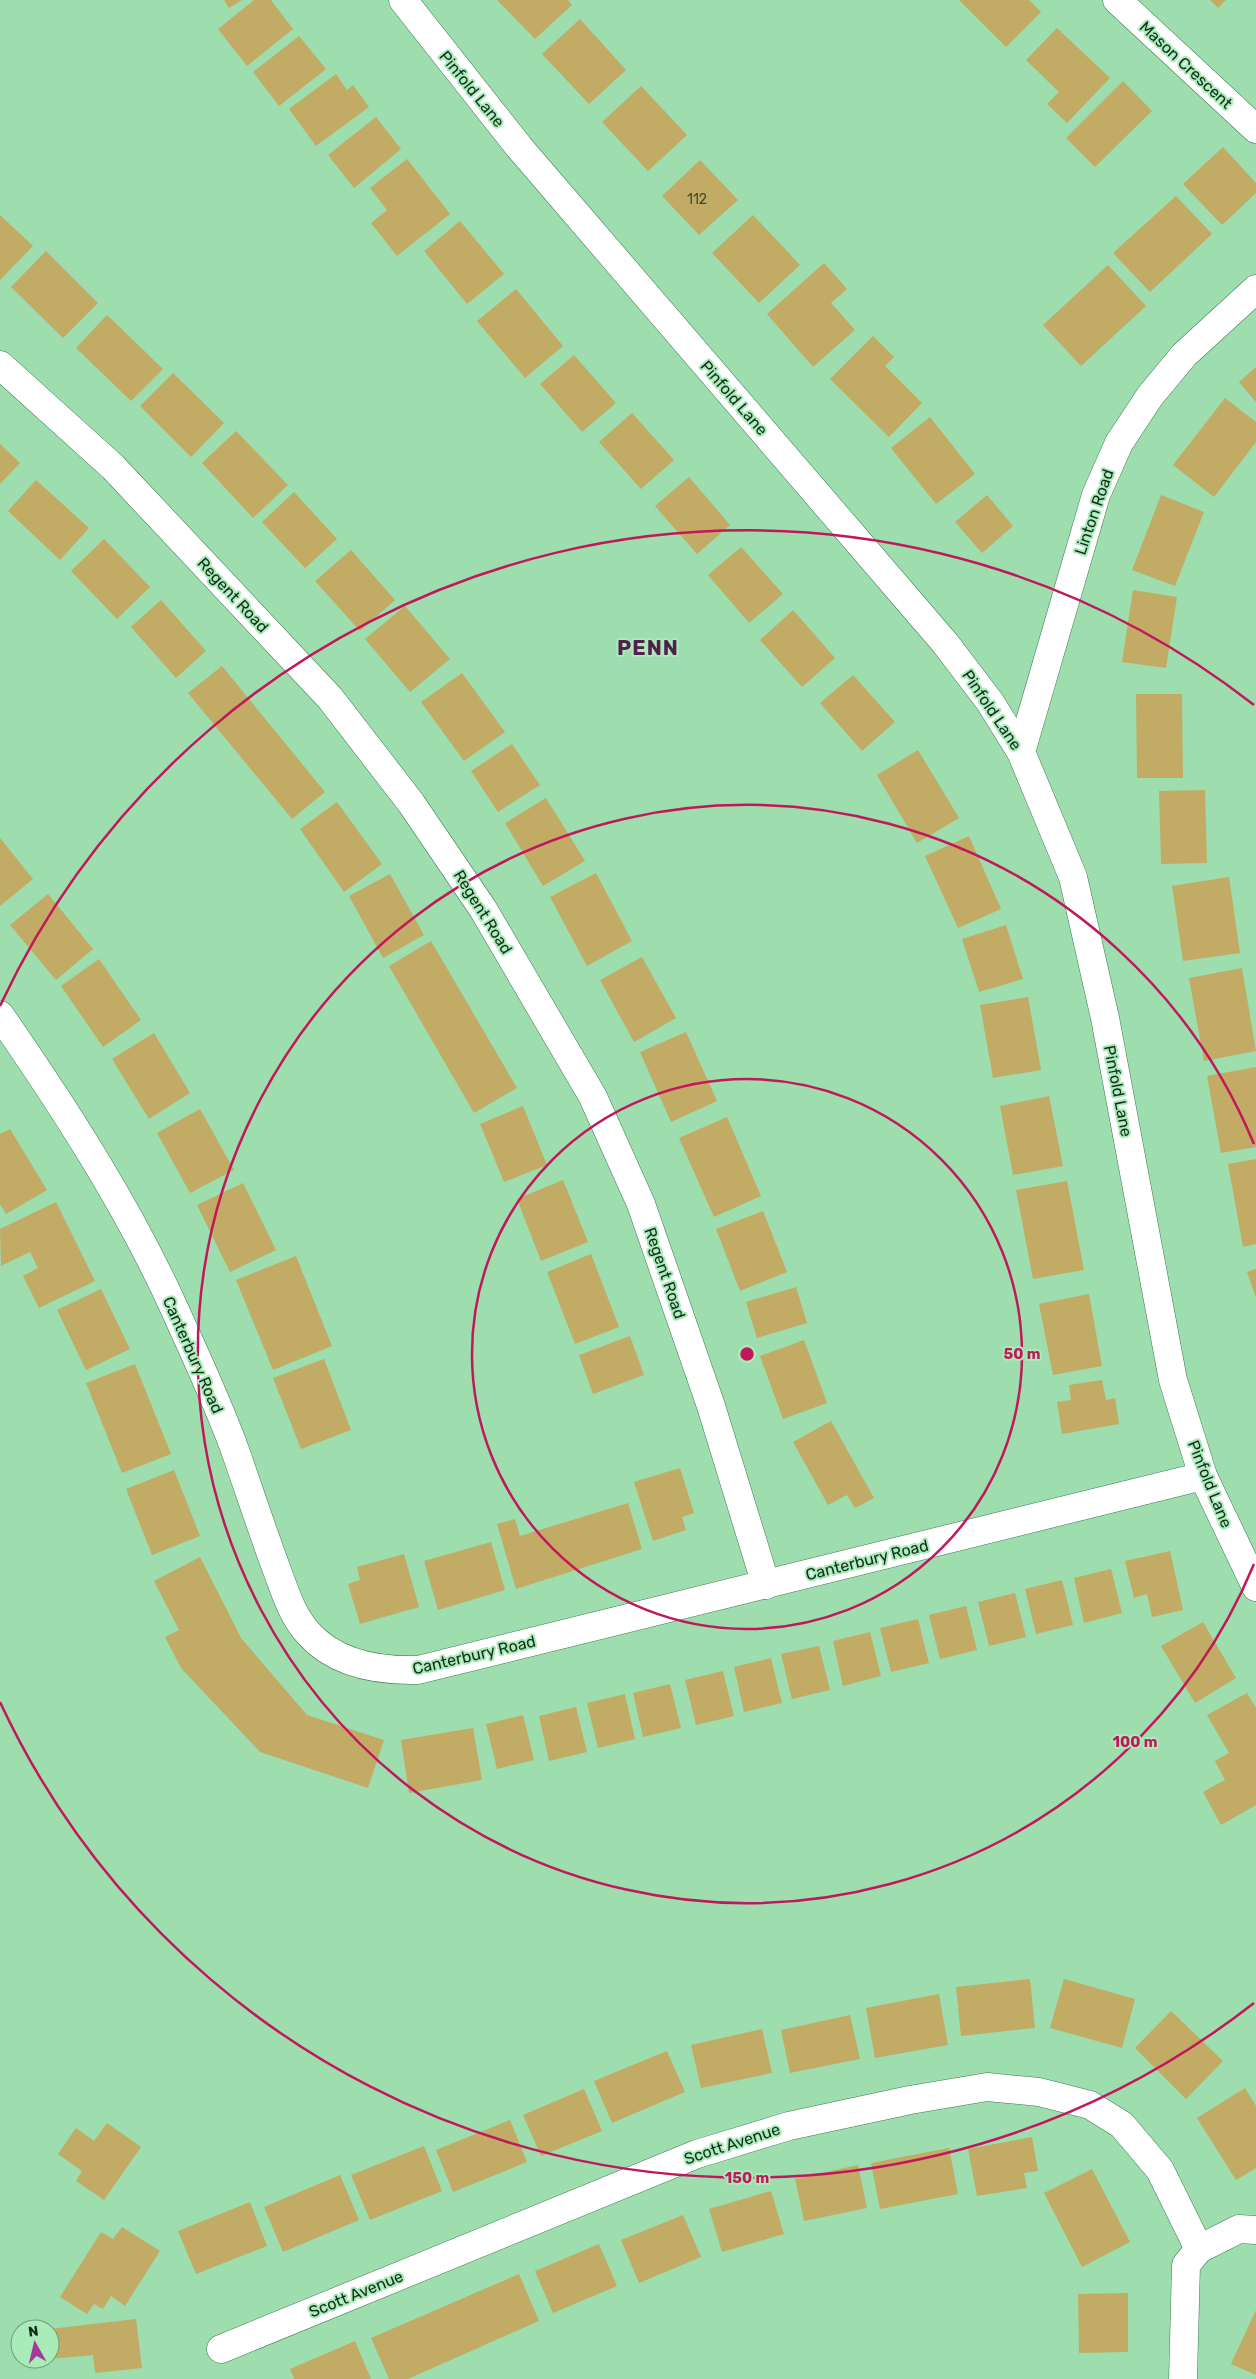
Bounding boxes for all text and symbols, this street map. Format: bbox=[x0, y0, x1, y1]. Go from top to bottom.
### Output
street label: Mason Crescent bbox=[1136, 17, 1236, 113]
street label: Pinfold Lane bbox=[435, 47, 509, 131]
house number: 112 bbox=[687, 191, 707, 208]
street label: Pinfold Lane bbox=[696, 357, 772, 439]
street label: Linton Road bbox=[1070, 467, 1118, 557]
street label: Regent Road bbox=[193, 554, 273, 636]
district label: PENN bbox=[617, 635, 679, 660]
street label: Pinfold Lane bbox=[958, 666, 1026, 754]
street label: Regent Road bbox=[450, 866, 516, 958]
street label: Pinfold Lane bbox=[1100, 1044, 1136, 1138]
street label: Regent Road bbox=[640, 1225, 690, 1321]
street label: Canterbury Road bbox=[159, 1294, 227, 1416]
centre of rings bbox=[738, 1345, 756, 1363]
text: 50 m bbox=[1004, 1345, 1040, 1363]
street label: Pinfold Lane bbox=[1184, 1437, 1236, 1531]
street label: Canterbury Road bbox=[804, 1536, 930, 1584]
street label: Canterbury Road bbox=[411, 1632, 537, 1678]
text: 100 m bbox=[1113, 1733, 1157, 1751]
street label: Scott Avenue bbox=[682, 2120, 782, 2168]
text: 150 m bbox=[725, 2169, 769, 2187]
street label: Scott Avenue bbox=[306, 2266, 406, 2322]
north arrow bbox=[10, 2319, 60, 2369]
text: N bbox=[27, 2323, 39, 2341]

